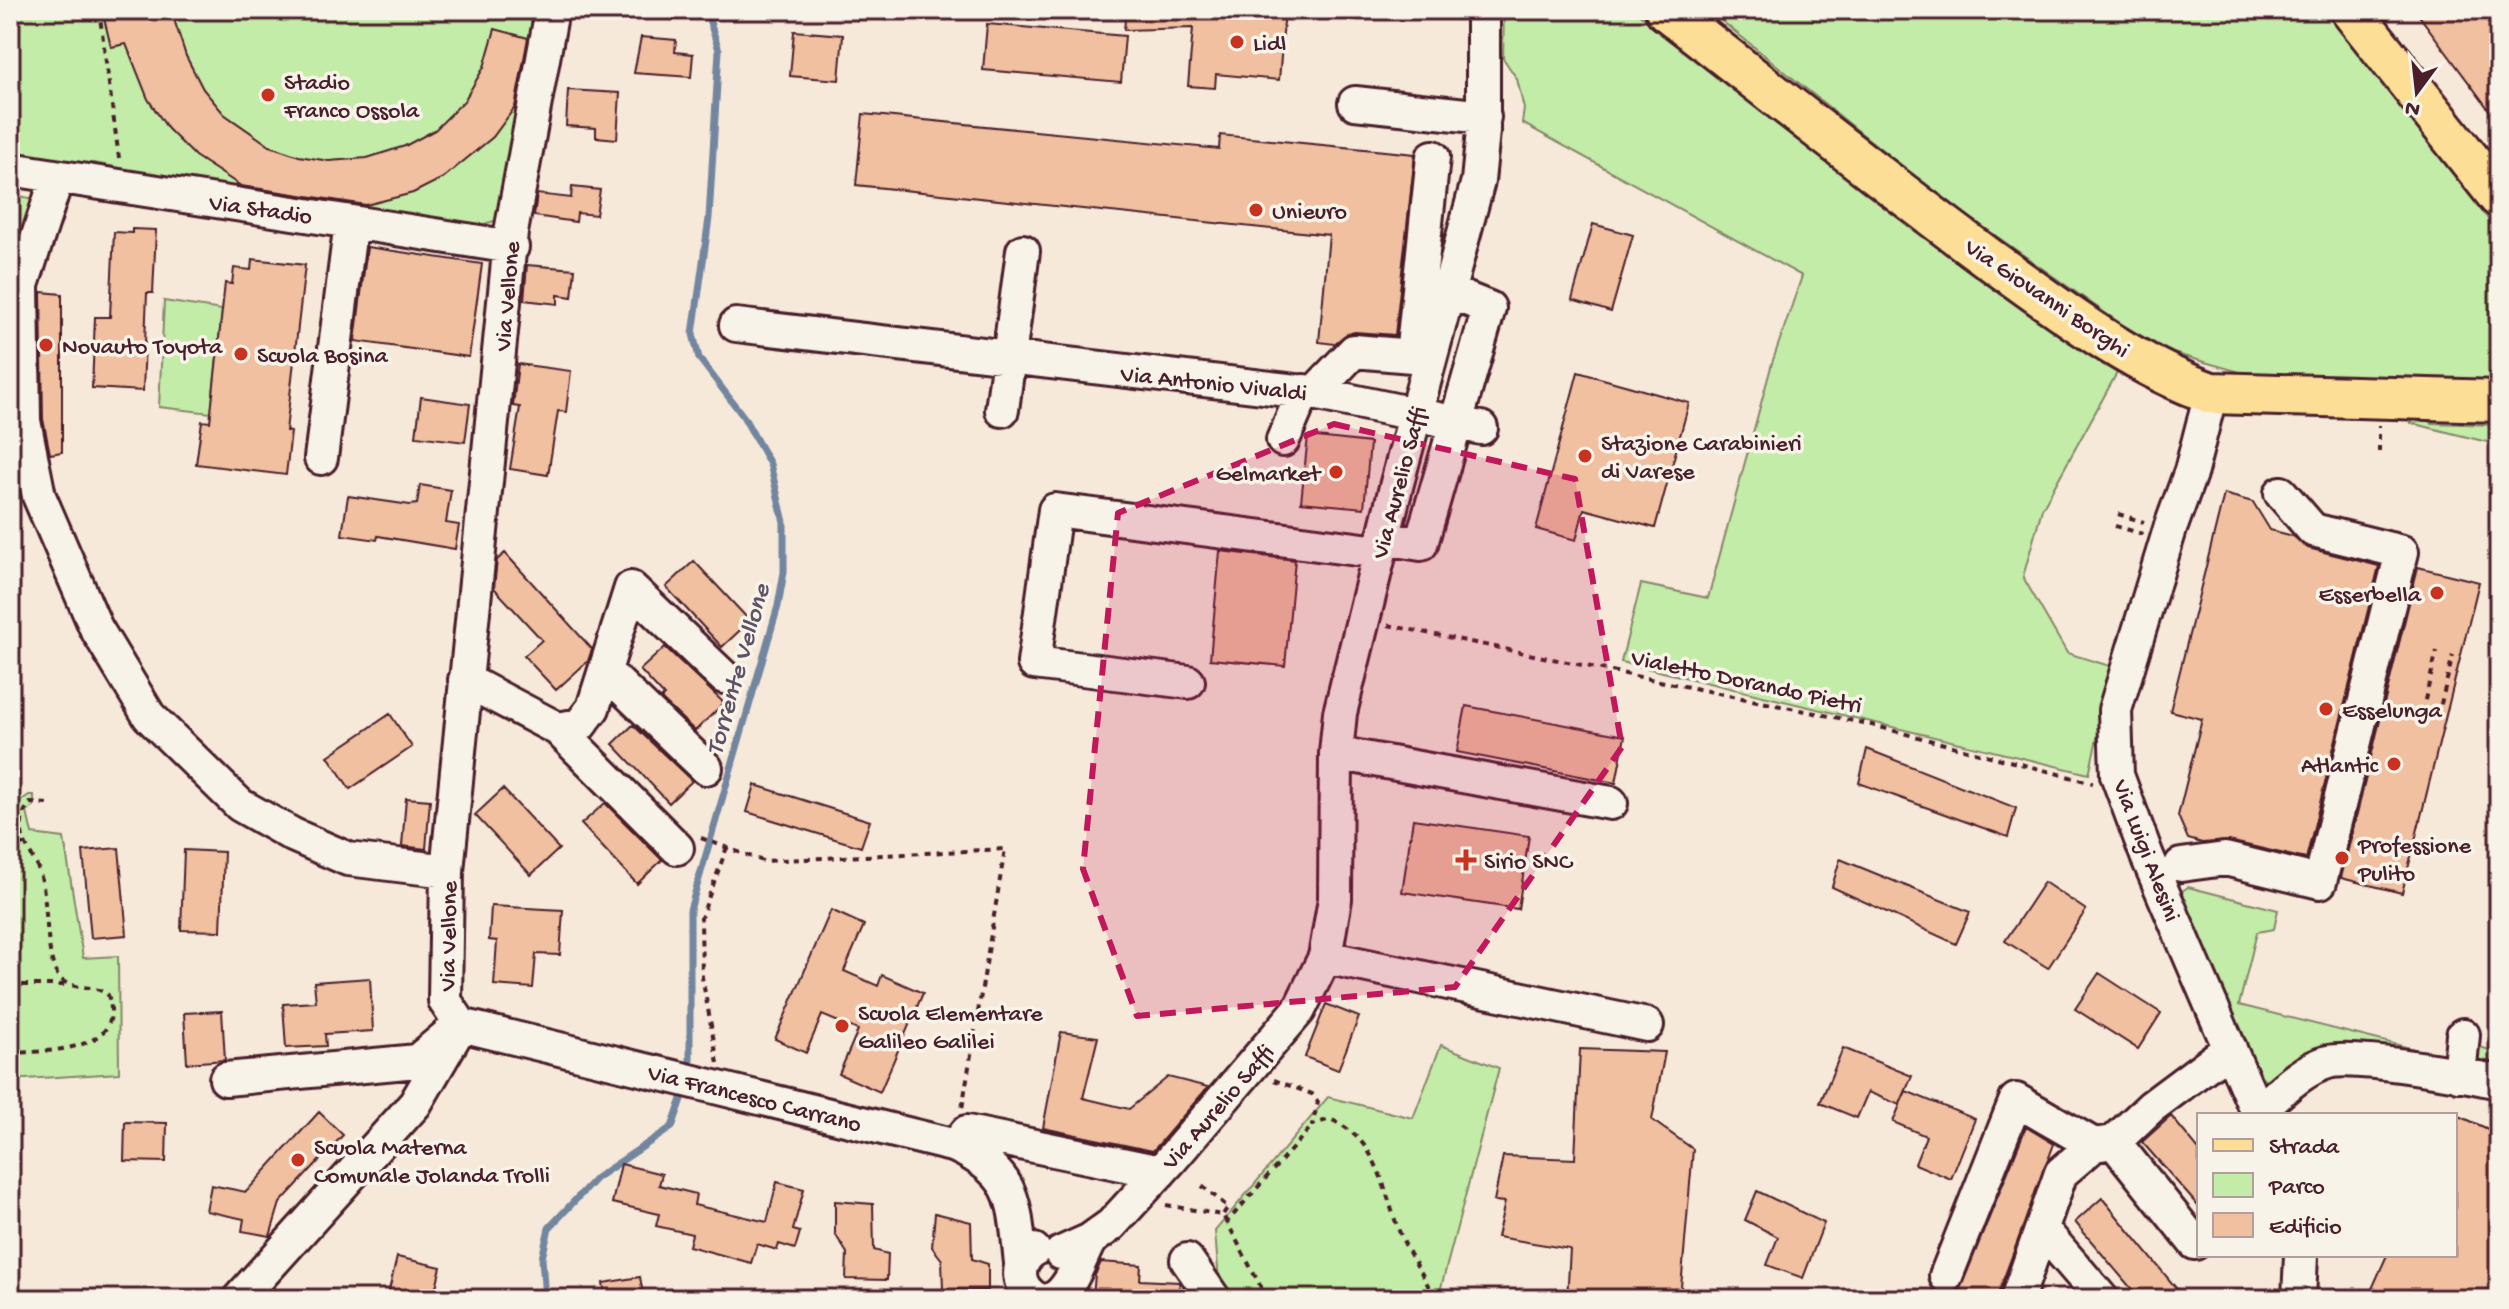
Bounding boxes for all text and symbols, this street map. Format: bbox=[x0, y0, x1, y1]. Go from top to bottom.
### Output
place label: Lidl bbox=[1253, 31, 1286, 60]
marker: Lidl bbox=[1228, 33, 1246, 51]
north arrow bbox=[2377, 52, 2457, 132]
place label: Stadio Franco Ossola bbox=[283, 70, 420, 127]
marker: Stadio Franco Ossola bbox=[259, 86, 277, 104]
text: N bbox=[2403, 93, 2423, 122]
street label: Via Stadio bbox=[206, 190, 314, 233]
place label: Unieuro bbox=[1272, 199, 1347, 228]
marker: Unieuro bbox=[1247, 201, 1265, 219]
street label: Via Giovanni Borghi bbox=[1957, 233, 2134, 366]
street label: Via Vellone bbox=[490, 240, 529, 353]
place label: Novauto Toyota bbox=[62, 334, 223, 363]
marker: Novauto Toyota bbox=[37, 336, 55, 354]
place label: Scuola Bosina bbox=[257, 343, 388, 372]
marker: Scuola Bosina bbox=[232, 345, 250, 363]
street label: Via Antonio Vivaldi bbox=[1118, 361, 1308, 410]
street label: Via Aurelio Saffi bbox=[1367, 403, 1436, 563]
place label: Stazione Carabinieri di Varese bbox=[1601, 431, 1802, 488]
marker: Stazione Carabinieri di Varese bbox=[1576, 447, 1594, 465]
place label: Gelmarket bbox=[1215, 461, 1322, 490]
marker: Gelmarket bbox=[1327, 463, 1345, 481]
water label: Torrente Vellone bbox=[701, 580, 780, 759]
place label: Esserbella bbox=[2319, 582, 2422, 611]
marker: Esserbella bbox=[2428, 584, 2446, 602]
street label: Vialetto Dorando Pietri bbox=[1627, 645, 1864, 722]
place label: Esselunga bbox=[2342, 698, 2443, 727]
marker: Esselunga bbox=[2317, 700, 2335, 718]
place label: Atlantic bbox=[2301, 753, 2379, 782]
marker: Atlantic bbox=[2385, 755, 2403, 773]
street label: Via Luigi Alesini bbox=[2104, 775, 2185, 926]
place label: Professione Pulito bbox=[2357, 833, 2472, 890]
marker: Sirio SNC bbox=[1455, 849, 1477, 871]
place label: Sirio SNC bbox=[1484, 849, 1574, 878]
marker: Professione Pulito bbox=[2333, 849, 2351, 867]
street label: Via Vellone bbox=[435, 880, 466, 992]
place label: Scuola Elementare Galileo Galilei bbox=[858, 1001, 1043, 1058]
marker: Scuola Elementare Galileo Galilei bbox=[833, 1017, 851, 1035]
street label: Via Aurelio Saffi bbox=[1157, 1040, 1282, 1178]
street label: Via Francesco Carrano bbox=[643, 1060, 864, 1141]
legend bbox=[2197, 1113, 2457, 1257]
text: Strada bbox=[2269, 1134, 2340, 1163]
place label: Scuola Materna Comunale Jolanda Trolli bbox=[314, 1135, 550, 1192]
marker: Scuola Materna Comunale Jolanda Trolli bbox=[289, 1151, 307, 1169]
text: Parco bbox=[2268, 1174, 2325, 1203]
text: Edificio bbox=[2269, 1214, 2342, 1243]

